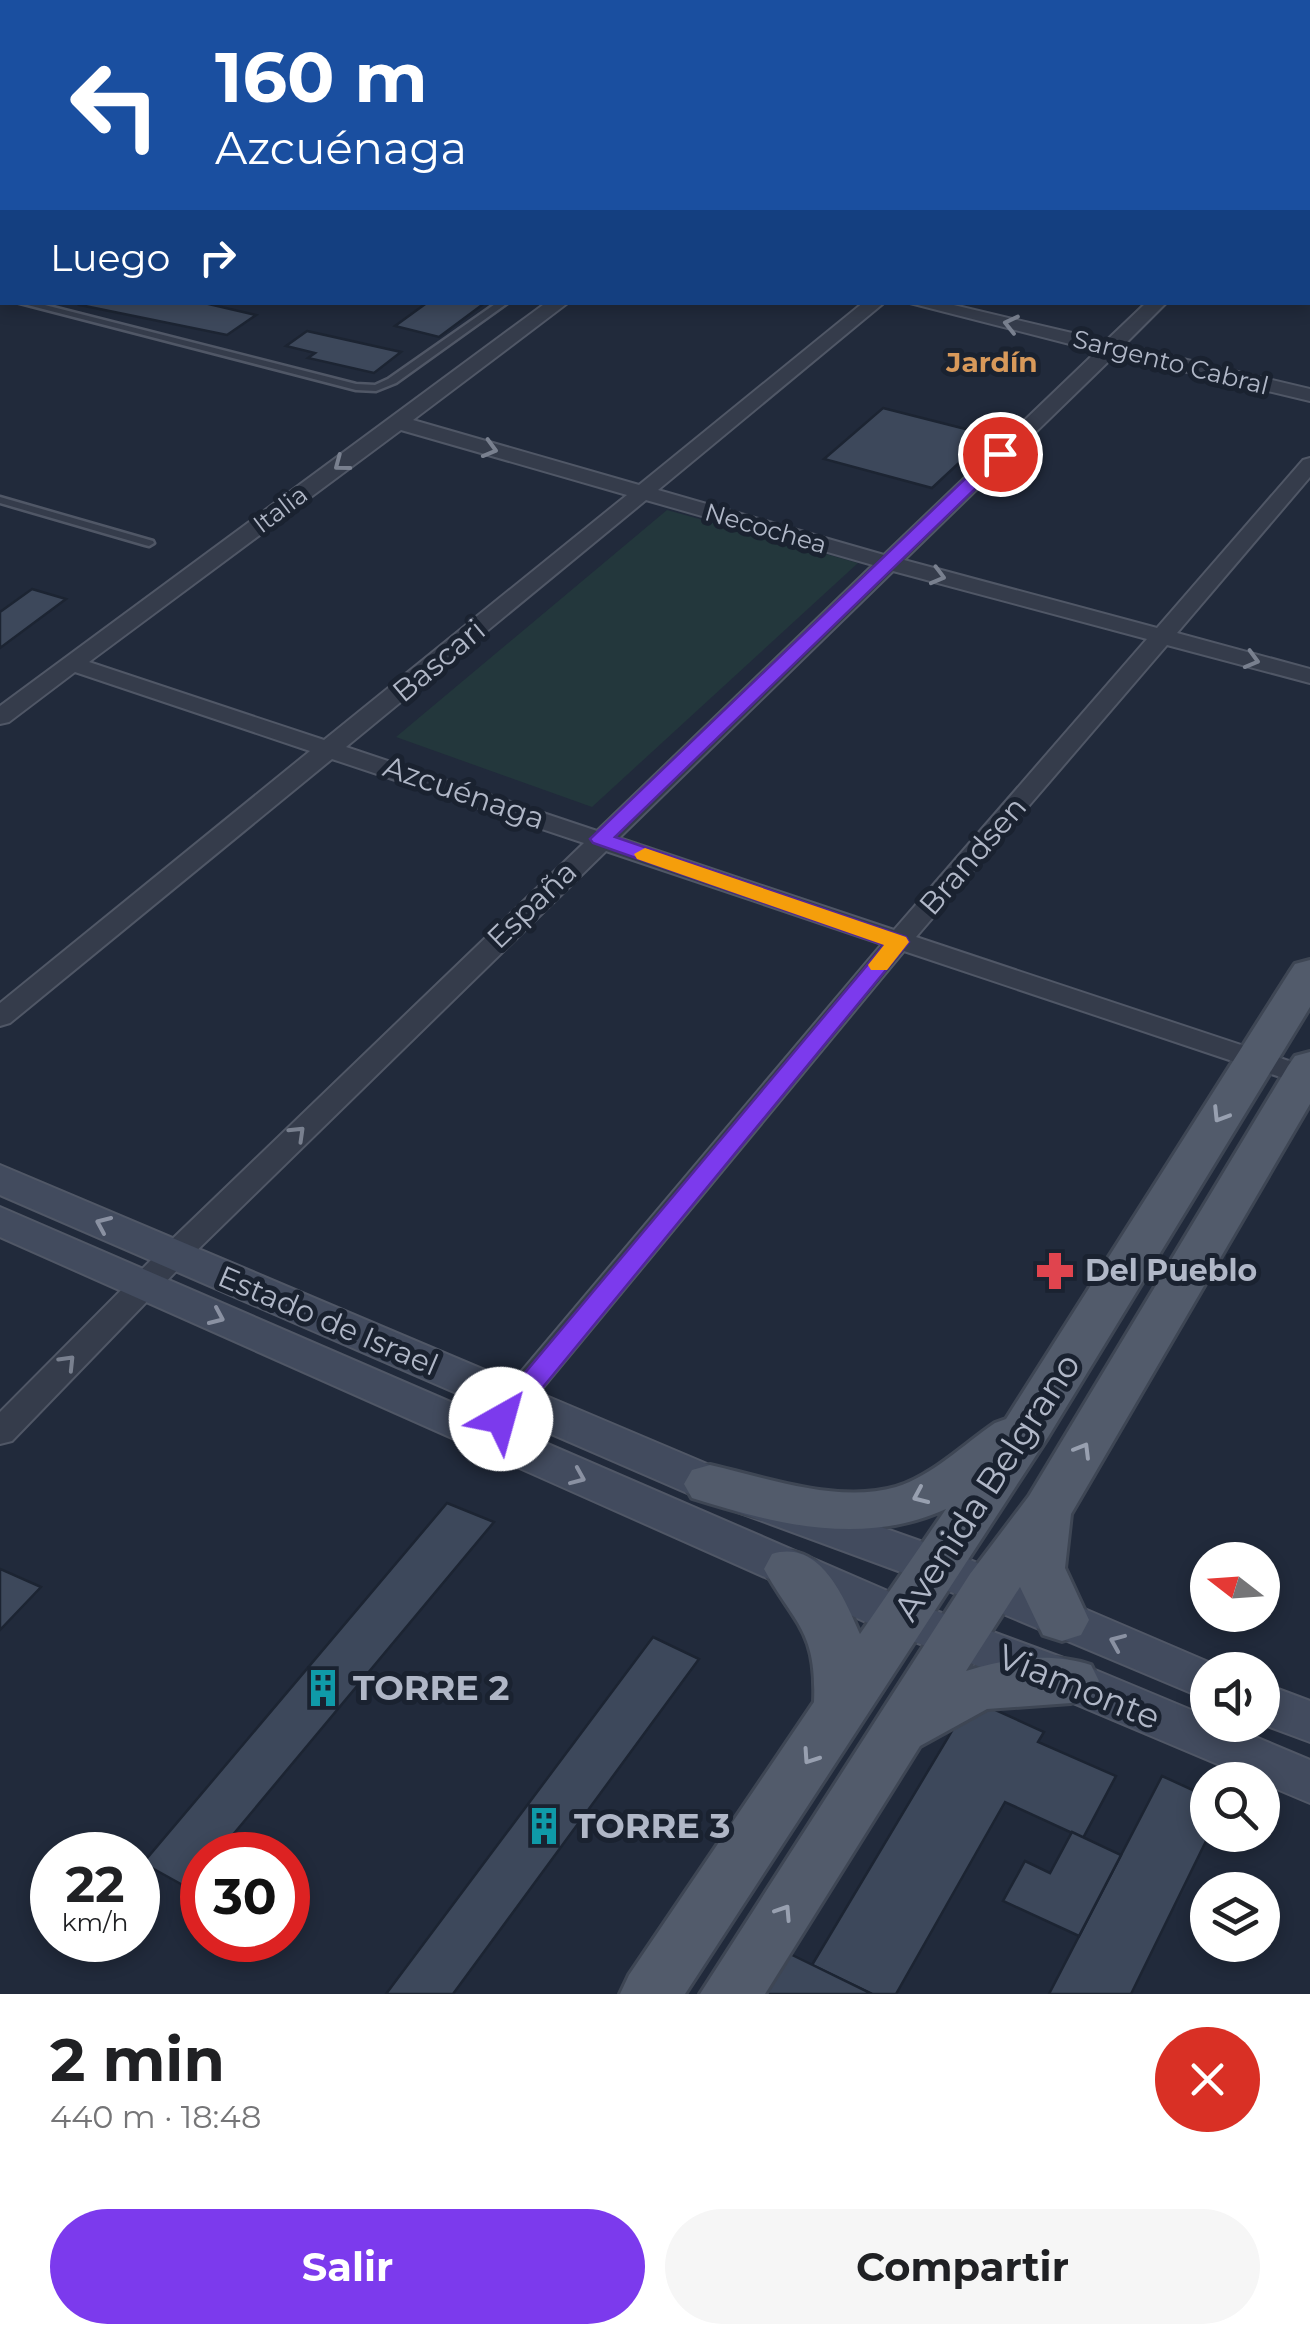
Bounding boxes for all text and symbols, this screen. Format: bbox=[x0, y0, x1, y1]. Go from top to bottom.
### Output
text: 160 m bbox=[215, 34, 428, 120]
icon: left bbox=[50, 40, 180, 170]
text: Azcuénaga bbox=[215, 120, 467, 175]
icon: right bbox=[190, 230, 245, 285]
text: Luego bbox=[50, 234, 170, 281]
one-way arrow bbox=[1003, 315, 1020, 336]
street label: Sargento Cabral bbox=[1070, 323, 1272, 401]
district label: Jardín bbox=[945, 345, 1038, 379]
pin bbox=[958, 412, 1043, 497]
icon: arrive bbox=[973, 427, 1028, 482]
one-way arrow bbox=[481, 437, 498, 458]
one-way arrow bbox=[334, 452, 352, 469]
street label: Italia bbox=[247, 479, 313, 539]
street label: Necochea bbox=[702, 496, 830, 560]
one-way arrow bbox=[929, 564, 946, 585]
street label: Bascari bbox=[385, 611, 492, 710]
one-way arrow bbox=[1242, 648, 1259, 669]
street label: Azcuénaga bbox=[379, 748, 550, 837]
street label: Brandsen bbox=[911, 789, 1034, 922]
street label: España bbox=[479, 853, 584, 956]
one-way arrow bbox=[1213, 1104, 1232, 1122]
one-way arrow bbox=[287, 1127, 305, 1145]
one-way arrow bbox=[96, 1216, 114, 1236]
pharmacy icon: Del Pueblo bbox=[1034, 1250, 1076, 1292]
place label: Del Pueblo bbox=[1085, 1252, 1257, 1289]
street label: Estado de Israel bbox=[213, 1258, 444, 1384]
one-way arrow bbox=[207, 1305, 225, 1325]
street label: Avenida Belgrano bbox=[884, 1345, 1089, 1629]
one-way arrow bbox=[56, 1356, 74, 1374]
position arrow bbox=[449, 1367, 553, 1471]
one-way arrow bbox=[1071, 1443, 1090, 1461]
one-way arrow bbox=[568, 1465, 586, 1485]
one-way arrow bbox=[912, 1484, 930, 1504]
north arrow bbox=[1190, 1542, 1280, 1632]
map controls bbox=[1190, 1542, 1280, 1962]
one-way arrow bbox=[1110, 1634, 1127, 1654]
street label: Viamonte bbox=[992, 1635, 1167, 1739]
button: sound bbox=[1190, 1652, 1280, 1742]
place label: TORRE 2 bbox=[353, 1666, 509, 1709]
building icon: TORRE 2 bbox=[302, 1667, 344, 1709]
one-way arrow bbox=[803, 1746, 822, 1764]
button: search bbox=[1190, 1762, 1280, 1852]
place label: TORRE 3 bbox=[574, 1804, 730, 1847]
building icon: TORRE 3 bbox=[523, 1805, 565, 1847]
speed limit sign: 30 bbox=[180, 1832, 310, 1962]
text: 22 bbox=[66, 1854, 125, 1915]
button: layers bbox=[1190, 1872, 1280, 1962]
one-way arrow bbox=[771, 1905, 790, 1923]
text: km/h bbox=[62, 1907, 128, 1937]
text: 2 min bbox=[50, 2023, 225, 2096]
button: close bbox=[1155, 2027, 1260, 2132]
text: 440 m · 18:48 bbox=[50, 2097, 261, 2136]
button: Salir bbox=[50, 2209, 645, 2324]
button: Compartir bbox=[665, 2209, 1260, 2324]

